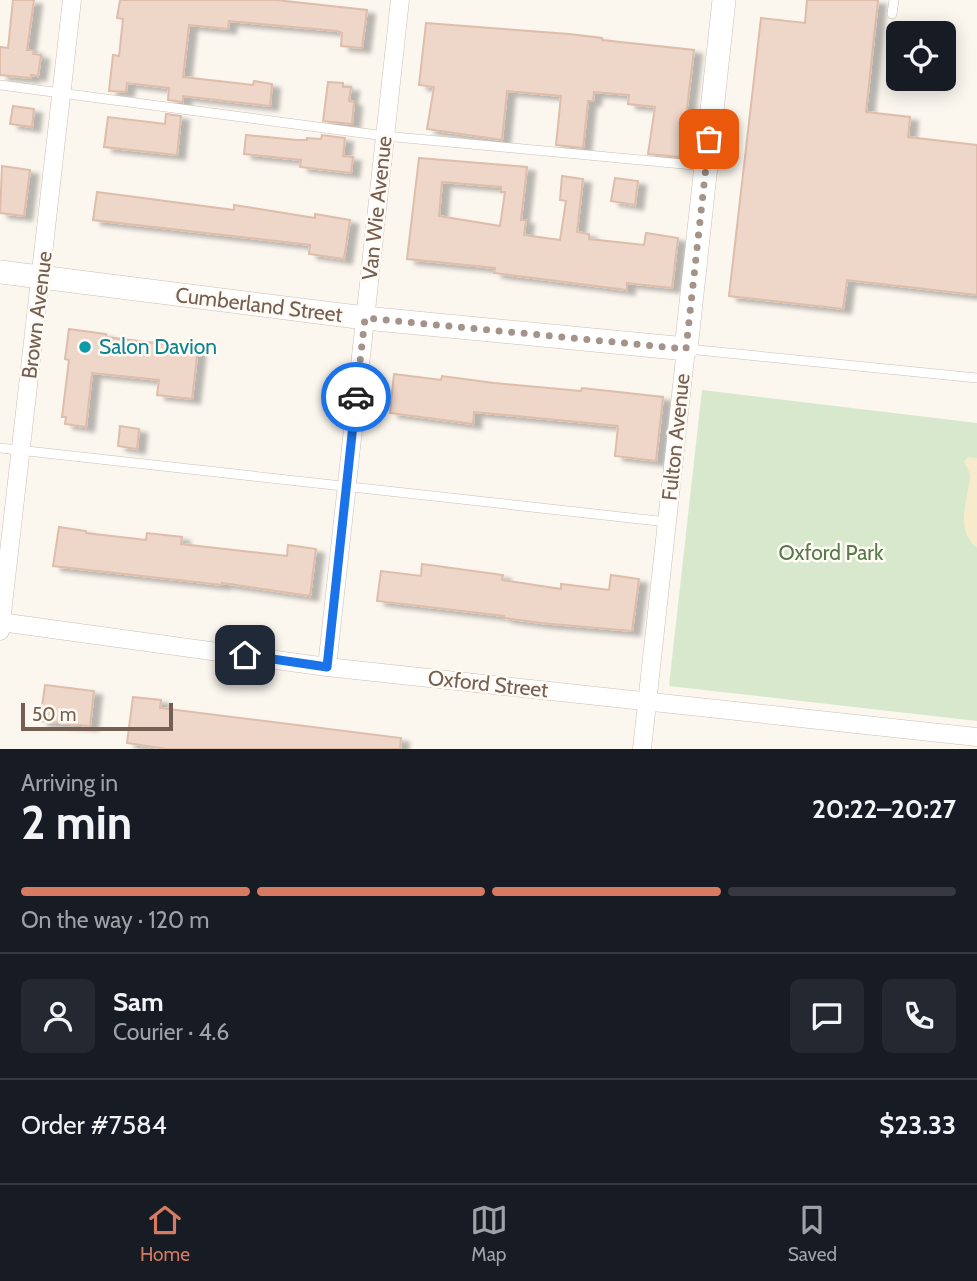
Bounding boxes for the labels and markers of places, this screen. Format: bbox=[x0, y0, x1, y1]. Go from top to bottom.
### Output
pin bbox=[679, 109, 739, 169]
place label: Salon Davion bbox=[99, 334, 217, 359]
marker: Salon Davion bbox=[77, 339, 93, 355]
pin bbox=[215, 625, 275, 685]

